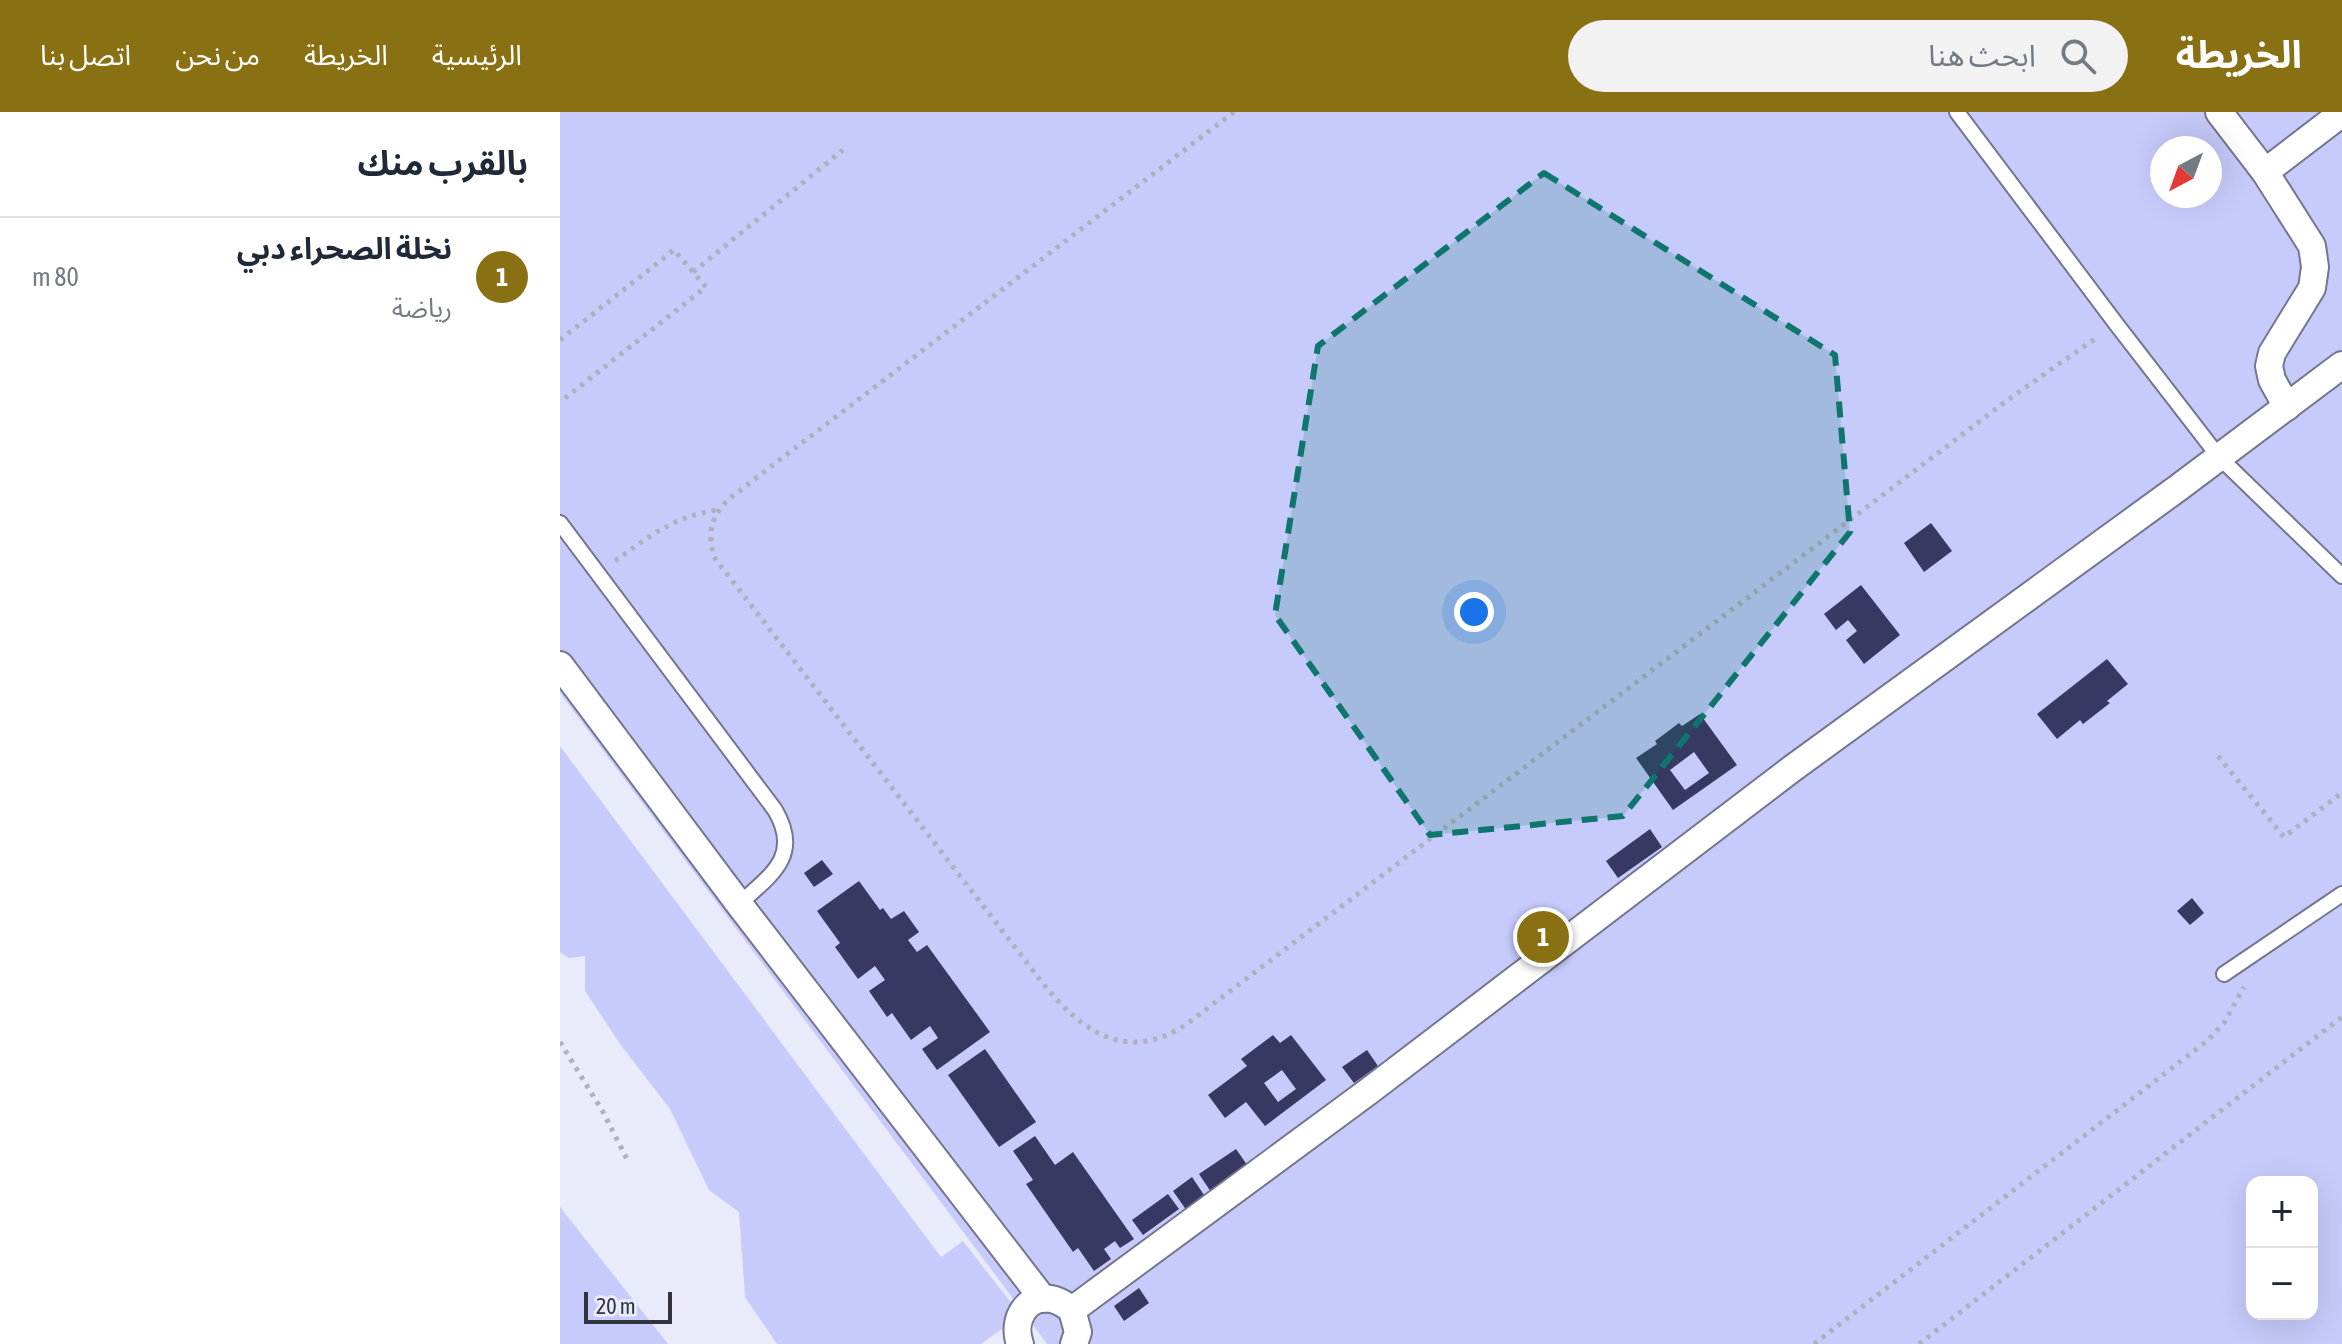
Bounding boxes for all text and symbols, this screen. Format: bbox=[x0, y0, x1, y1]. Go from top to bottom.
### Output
search box bbox=[1568, 20, 2128, 92]
text: الخريطة bbox=[2176, 33, 2302, 76]
icon: search bbox=[2056, 34, 2100, 78]
text: ابحث هنا bbox=[1928, 38, 2036, 72]
text: اتصل بنا bbox=[40, 39, 131, 71]
text: من نحن bbox=[175, 39, 260, 71]
text: الخريطة bbox=[304, 39, 388, 71]
text: الرئيسية bbox=[432, 39, 522, 71]
north arrow bbox=[2150, 136, 2222, 208]
text: بالقرب منك bbox=[358, 143, 528, 182]
text: نخلة الصحراء دبي bbox=[237, 231, 452, 265]
text: 80 m bbox=[32, 262, 79, 292]
text: 1 bbox=[496, 262, 508, 292]
text: رياضة bbox=[392, 293, 452, 323]
your location bbox=[1454, 592, 1494, 632]
pin: 1 bbox=[1517, 907, 1569, 967]
map controls bbox=[2246, 1176, 2318, 1320]
button: + bbox=[2246, 1176, 2318, 1248]
button: − bbox=[2246, 1248, 2318, 1320]
scale bar bbox=[584, 1288, 672, 1324]
text: 20 m bbox=[596, 1293, 636, 1319]

